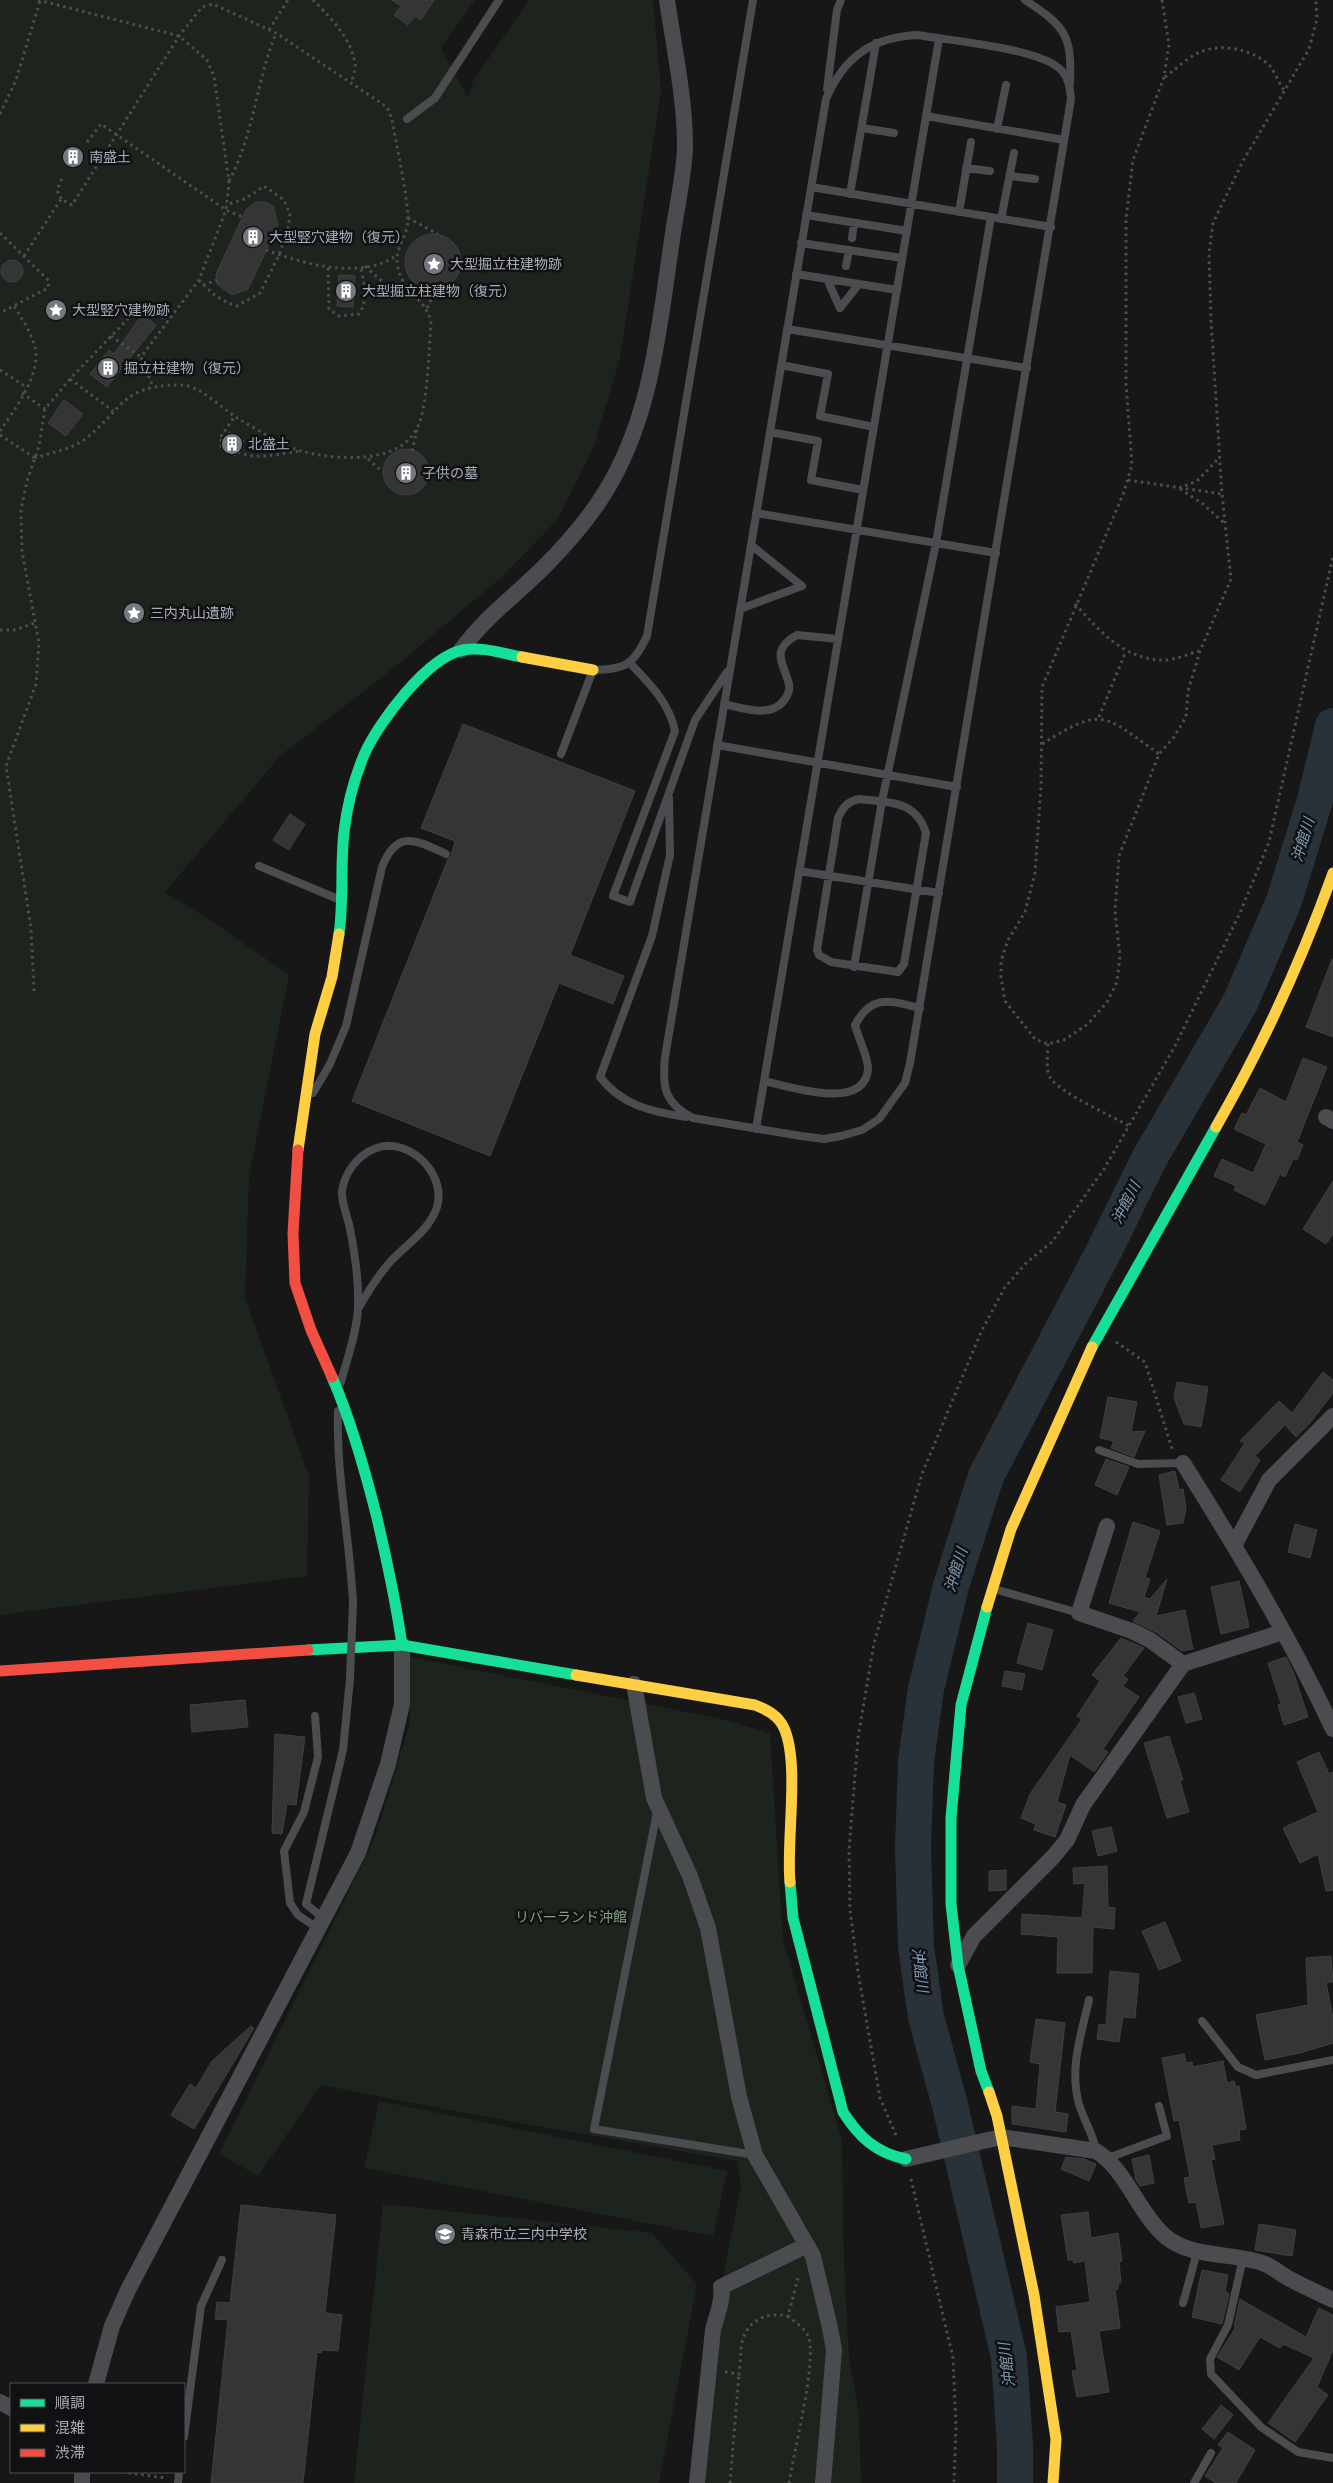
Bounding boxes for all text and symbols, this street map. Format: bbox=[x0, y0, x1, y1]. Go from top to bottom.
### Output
building icon: 南盛土 bbox=[61, 145, 85, 169]
place label: 南盛土 bbox=[89, 147, 131, 167]
building icon: 大型竪穴建物（復元） bbox=[241, 225, 265, 249]
place label: 大型竪穴建物（復元） bbox=[269, 227, 409, 247]
place icon: 大型掘立柱建物跡 bbox=[422, 252, 446, 276]
place label: 大型掘立柱建物跡 bbox=[450, 254, 562, 274]
building icon: 大型掘立柱建物（復元） bbox=[334, 279, 358, 303]
place label: 大型掘立柱建物（復元） bbox=[362, 281, 516, 301]
place icon: 大型竪穴建物跡 bbox=[44, 298, 68, 322]
place label: 大型竪穴建物跡 bbox=[72, 300, 170, 320]
building icon: 掘立柱建物（復元） bbox=[96, 356, 120, 380]
place label: 掘立柱建物（復元） bbox=[124, 358, 250, 378]
building icon: 北盛土 bbox=[220, 432, 244, 456]
place label: 北盛土 bbox=[248, 434, 290, 454]
building icon: 子供の墓 bbox=[394, 461, 418, 485]
place label: 子供の墓 bbox=[422, 463, 478, 483]
place icon: 三内丸山遺跡 bbox=[122, 601, 146, 625]
place label: 三内丸山遺跡 bbox=[150, 603, 234, 623]
water label: 沖館川 bbox=[1286, 813, 1320, 864]
water label: 沖館川 bbox=[1106, 1176, 1146, 1228]
water label: 沖館川 bbox=[939, 1543, 973, 1594]
park label: リバーランド沖館 bbox=[515, 1907, 627, 1927]
water label: 沖館川 bbox=[907, 1946, 934, 1996]
school or university icon: 青森市立三内中学校 bbox=[433, 2222, 457, 2246]
place label: 青森市立三内中学校 bbox=[461, 2224, 587, 2244]
water label: 沖館川 bbox=[993, 2339, 1020, 2389]
legend bbox=[10, 2383, 185, 2473]
text: 順調 bbox=[55, 2392, 85, 2413]
text: 混雑 bbox=[55, 2417, 85, 2438]
text: 渋滞 bbox=[55, 2442, 85, 2463]

